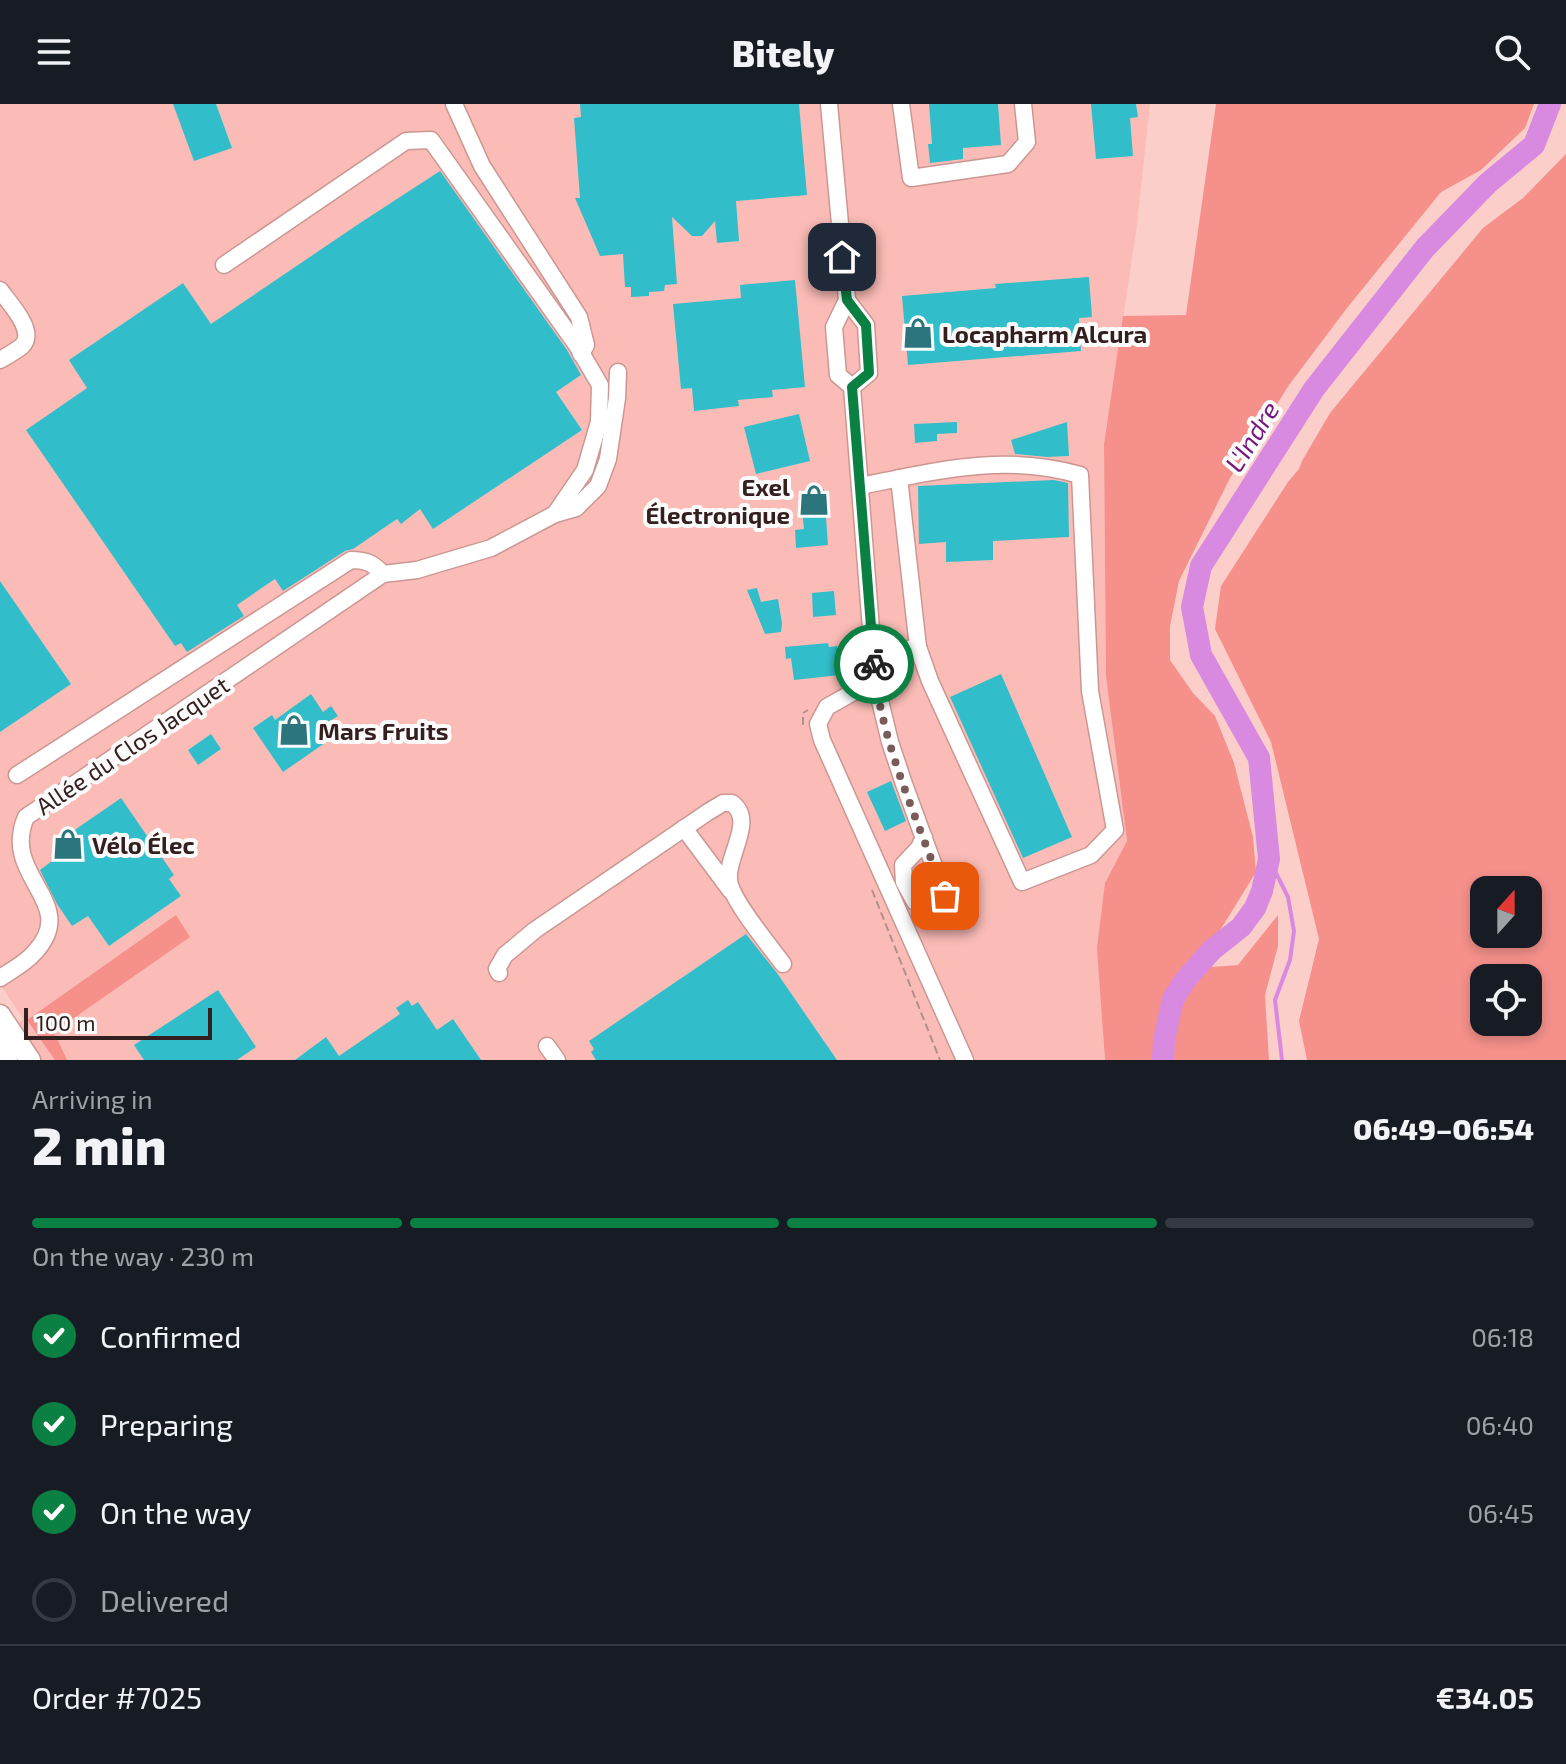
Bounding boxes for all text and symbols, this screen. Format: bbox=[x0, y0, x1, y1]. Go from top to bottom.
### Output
icon: menu bbox=[32, 30, 76, 74]
icon: search bbox=[1490, 30, 1534, 74]
text: Bitely bbox=[732, 31, 834, 74]
pin bbox=[808, 223, 876, 291]
icon: home bbox=[820, 235, 864, 279]
shop icon: Locapharm Alcura bbox=[901, 316, 935, 350]
place label: Locapharm Alcura bbox=[942, 319, 1147, 348]
water label: L'Indre bbox=[1217, 395, 1285, 477]
place label: Exel Électronique bbox=[645, 472, 790, 529]
shop icon: Exel Électronique bbox=[797, 483, 831, 517]
courier bbox=[834, 624, 914, 704]
icon: bike bbox=[852, 642, 896, 686]
street label: Allée du Clos Jacquet bbox=[30, 670, 234, 820]
shop icon: Mars Fruits bbox=[277, 713, 311, 747]
place label: Mars Fruits bbox=[318, 716, 449, 745]
shop icon: Vélo Élec bbox=[51, 827, 85, 861]
place label: Vélo Élec bbox=[92, 830, 195, 859]
pin bbox=[911, 862, 979, 930]
icon: bag bbox=[923, 874, 967, 918]
north arrow bbox=[1470, 876, 1542, 948]
map controls bbox=[1470, 876, 1542, 1036]
button: locate bbox=[1470, 964, 1542, 1036]
scale bar bbox=[24, 1004, 212, 1040]
text: 100 m bbox=[36, 1009, 95, 1035]
text: Arriving in bbox=[32, 1083, 153, 1114]
text: 06:49–06:54 bbox=[1353, 1110, 1534, 1146]
text: 2 min bbox=[32, 1113, 167, 1175]
text: On the way · 230 m bbox=[32, 1240, 254, 1271]
icon: check bbox=[32, 1314, 76, 1358]
text: Confirmed bbox=[100, 1318, 241, 1354]
text: 06:18 bbox=[1471, 1321, 1534, 1352]
icon: check bbox=[32, 1402, 76, 1446]
text: Preparing bbox=[100, 1406, 233, 1442]
text: 06:40 bbox=[1466, 1409, 1534, 1440]
icon: check bbox=[32, 1490, 76, 1534]
text: On the way bbox=[100, 1494, 252, 1530]
text: 06:45 bbox=[1467, 1497, 1534, 1528]
text: Delivered bbox=[100, 1582, 229, 1618]
text: Order #7025 bbox=[32, 1679, 202, 1715]
text: €34.05 bbox=[1436, 1679, 1534, 1715]

